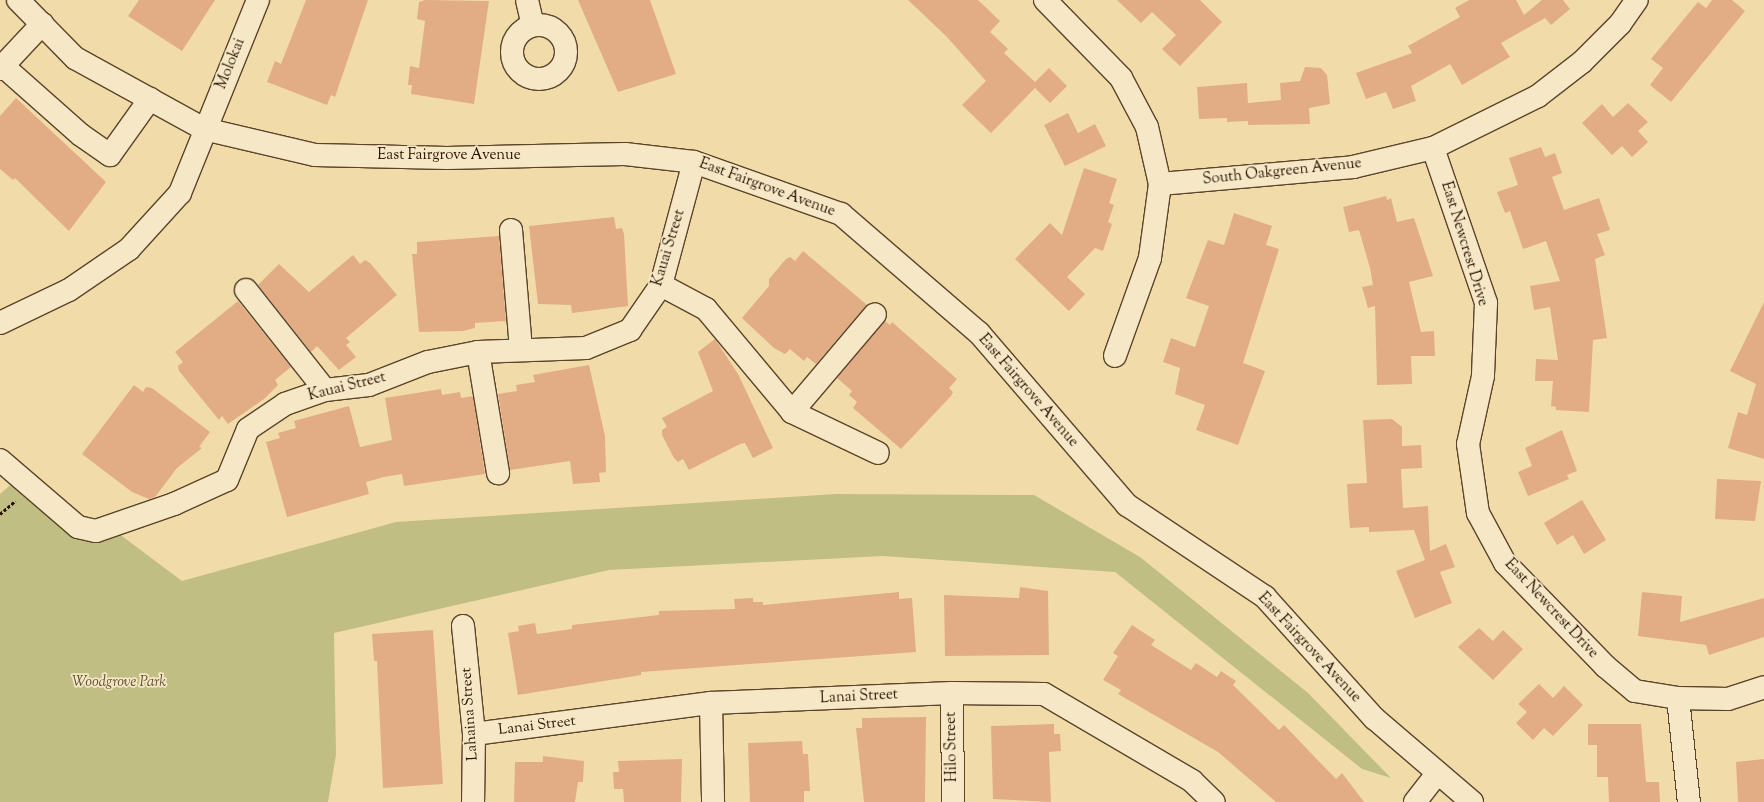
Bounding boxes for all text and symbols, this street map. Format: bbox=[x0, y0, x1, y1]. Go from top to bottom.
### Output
street label: Molokai bbox=[213, 36, 249, 92]
street label: East Fairgrove Avenue bbox=[377, 147, 521, 165]
street label: East Fairgrove Avenue bbox=[697, 155, 837, 221]
street label: South Oakgreen Avenue bbox=[1202, 155, 1362, 189]
street label: East Newcrest Drive bbox=[1437, 180, 1491, 308]
street label: Kauai Street bbox=[649, 207, 689, 289]
street label: East Fairgrove Avenue bbox=[974, 331, 1082, 451]
street label: Kauai Street bbox=[306, 369, 388, 405]
street label: East Newcrest Drive bbox=[1500, 556, 1602, 662]
street label: East Fairgrove Avenue bbox=[1254, 589, 1364, 707]
street label: Lahaina Street bbox=[458, 667, 482, 761]
park label: Woodgrove Park bbox=[72, 674, 166, 692]
street label: Lanai Street bbox=[820, 686, 898, 708]
street label: Lanai Street bbox=[497, 712, 577, 740]
street label: Hilo Street bbox=[942, 712, 962, 782]

